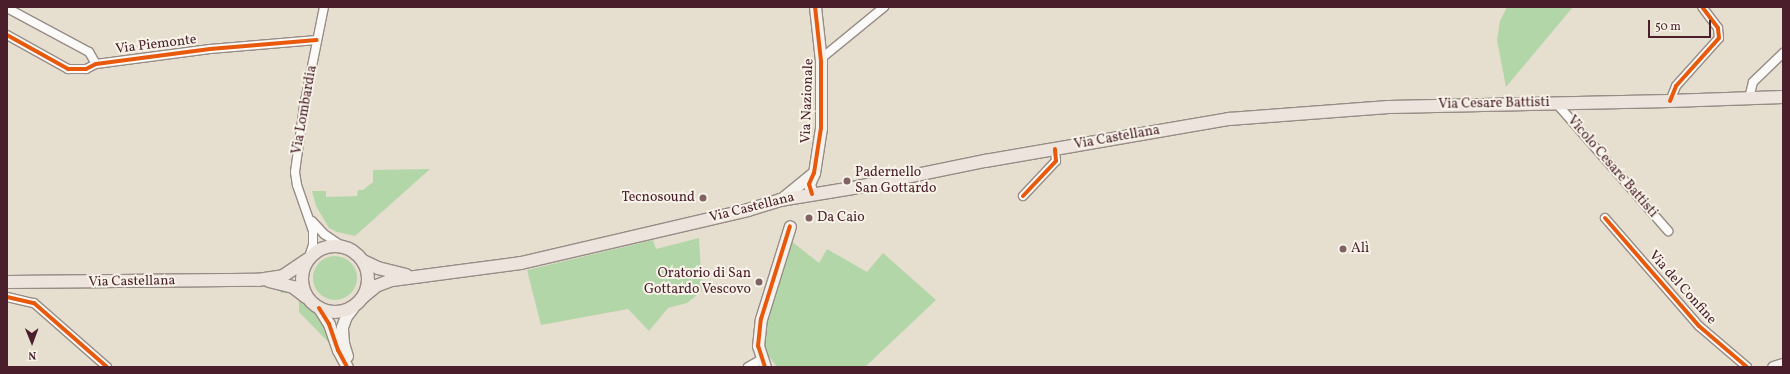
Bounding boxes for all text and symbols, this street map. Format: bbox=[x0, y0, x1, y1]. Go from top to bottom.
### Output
scale bar bbox=[1650, 12, 1713, 38]
text: 50 m bbox=[1655, 19, 1681, 35]
street label: Via Piemonte bbox=[115, 32, 197, 58]
street label: Via Nazionale bbox=[798, 58, 818, 144]
street label: Via Lombardia bbox=[289, 64, 321, 156]
street label: Via Cesare Battisti bbox=[1438, 95, 1550, 113]
street label: Vicolo Cesare Battisti bbox=[1563, 113, 1661, 221]
street label: Via Castellana bbox=[1073, 122, 1161, 154]
place label: Padernello San Gottardo bbox=[855, 165, 936, 198]
marker: Padernello San Gottardo bbox=[842, 176, 852, 186]
street label: Via Castellana bbox=[708, 189, 796, 227]
place label: Tecnosound bbox=[622, 190, 695, 206]
marker: Tecnosound bbox=[698, 193, 708, 203]
place label: Da Caio bbox=[817, 210, 865, 226]
marker: Da Caio bbox=[804, 213, 814, 223]
place label: Alì bbox=[1351, 241, 1369, 257]
marker: Alì bbox=[1338, 244, 1348, 254]
street label: Via del Confine bbox=[1645, 248, 1719, 328]
place label: Oratorio di San Gottardo Vescovo bbox=[643, 266, 751, 298]
street label: Via Castellana bbox=[88, 273, 176, 291]
marker: Oratorio di San Gottardo Vescovo bbox=[754, 277, 764, 287]
north arrow bbox=[12, 322, 52, 362]
text: N bbox=[28, 347, 36, 362]

